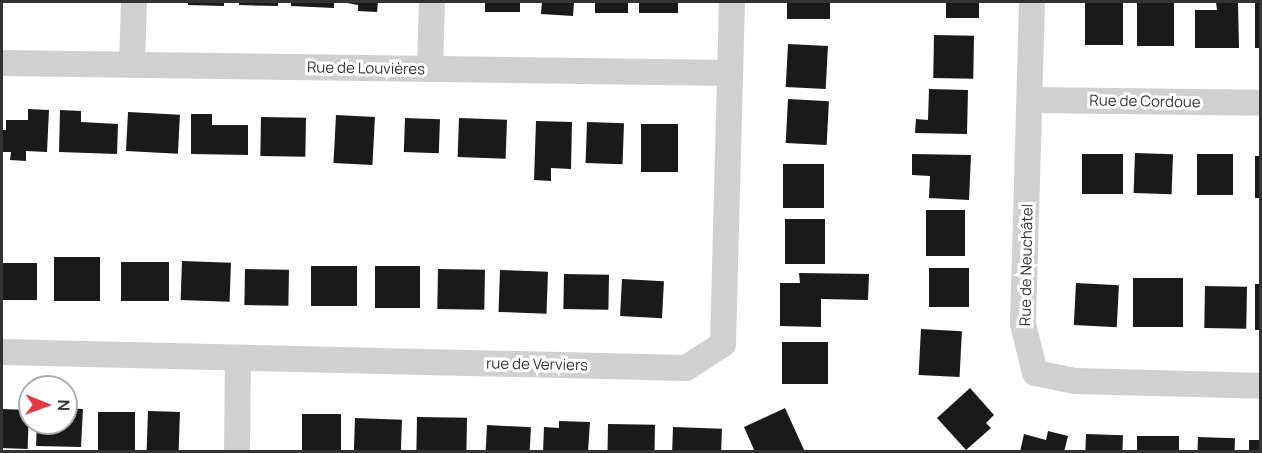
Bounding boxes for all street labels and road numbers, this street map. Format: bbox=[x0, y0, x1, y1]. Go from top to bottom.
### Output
street label: Rue de Louvières bbox=[307, 58, 425, 78]
street label: Rue de Cordoue bbox=[1089, 91, 1201, 111]
street label: Rue de Neuchâtel bbox=[1016, 204, 1036, 326]
street label: rue de Verviers bbox=[486, 354, 588, 374]

